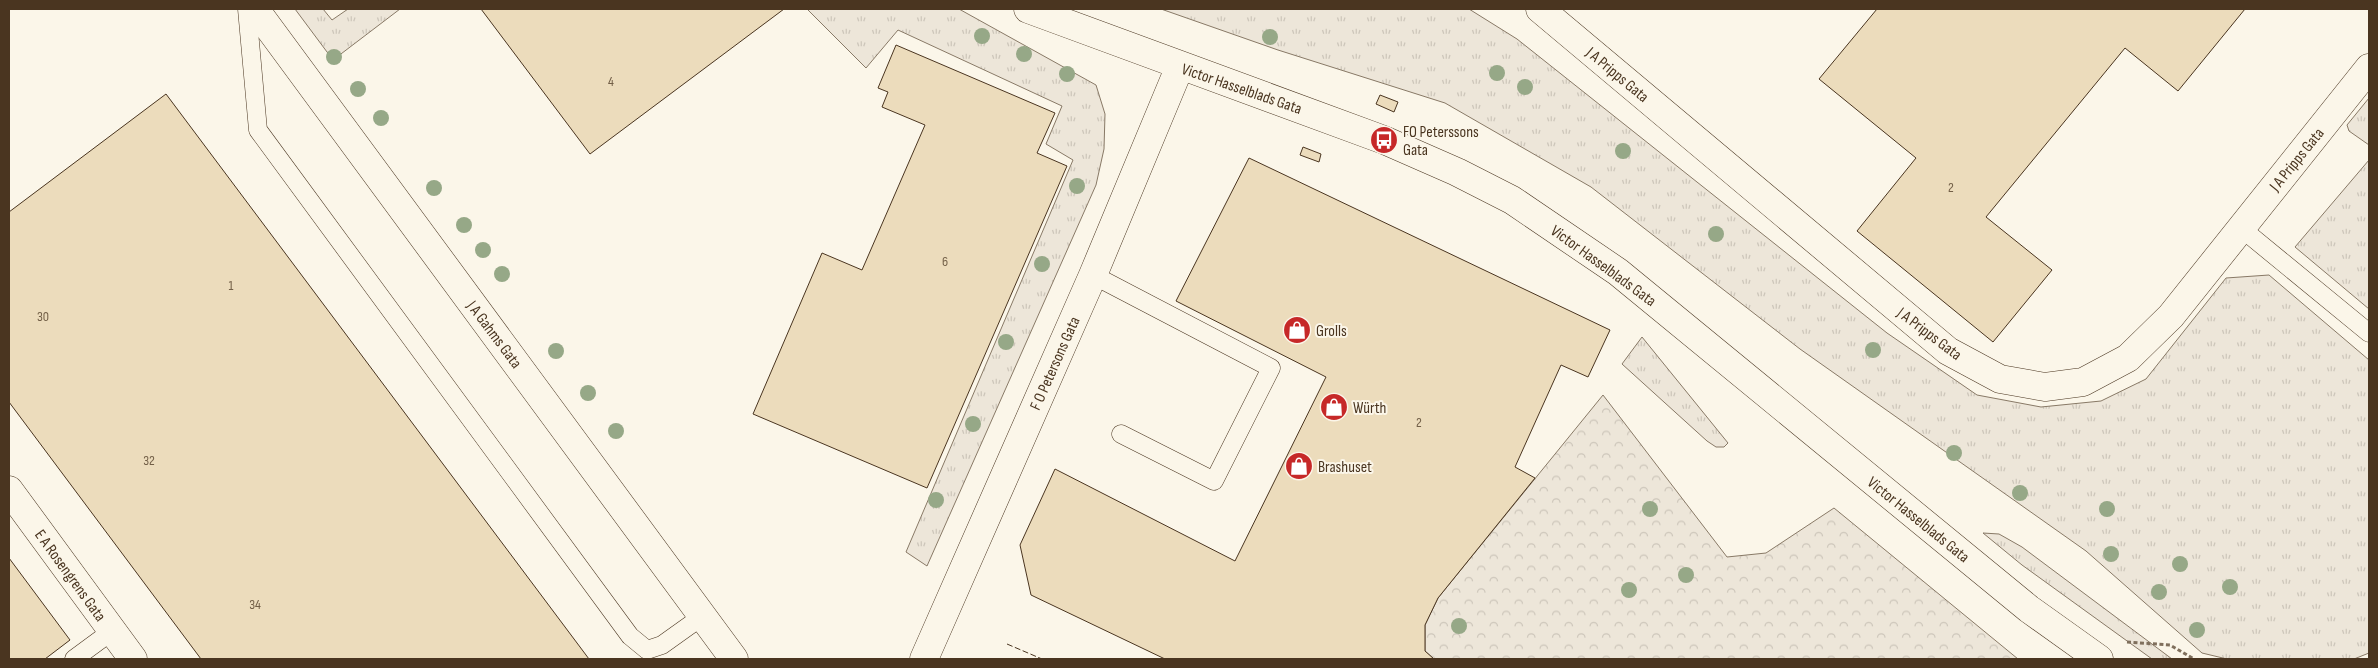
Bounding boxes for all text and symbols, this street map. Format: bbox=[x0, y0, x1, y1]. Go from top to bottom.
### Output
street label: J A Pripps Gata bbox=[1581, 43, 1652, 107]
street label: Victor Hasselblads Gata bbox=[1179, 60, 1304, 119]
house number: 4 bbox=[608, 73, 614, 90]
place label: FO Peterssons Gata bbox=[1403, 123, 1479, 160]
street label: J A Pripps Gata bbox=[2265, 124, 2328, 196]
bus stop icon: FO Peterssons Gata bbox=[1369, 125, 1399, 155]
house number: 2 bbox=[1948, 179, 1954, 196]
street label: Victor Hasselblads Gata bbox=[1547, 222, 1660, 311]
house number: 6 bbox=[942, 253, 948, 270]
house number: 1 bbox=[229, 277, 234, 294]
street label: J A Gahms Gata bbox=[462, 297, 525, 372]
street label: J A Pripps Gata bbox=[1892, 303, 1965, 365]
house number: 30 bbox=[37, 308, 49, 325]
street label: F O Petersons Gata bbox=[1026, 314, 1084, 413]
shop icon: Grolls bbox=[1282, 315, 1312, 345]
place label: Grolls bbox=[1316, 322, 1347, 341]
shop icon: Würth bbox=[1319, 392, 1349, 422]
place label: Würth bbox=[1353, 399, 1386, 418]
house number: 2 bbox=[1416, 414, 1422, 431]
shop icon: Brashuset bbox=[1284, 451, 1314, 481]
house number: 32 bbox=[143, 452, 155, 469]
place label: Brashuset bbox=[1318, 458, 1372, 477]
street label: Victor Hasselblads Gata bbox=[1863, 473, 1973, 567]
street label: E A Rosengrens Gata bbox=[30, 526, 109, 625]
house number: 34 bbox=[249, 596, 261, 613]

